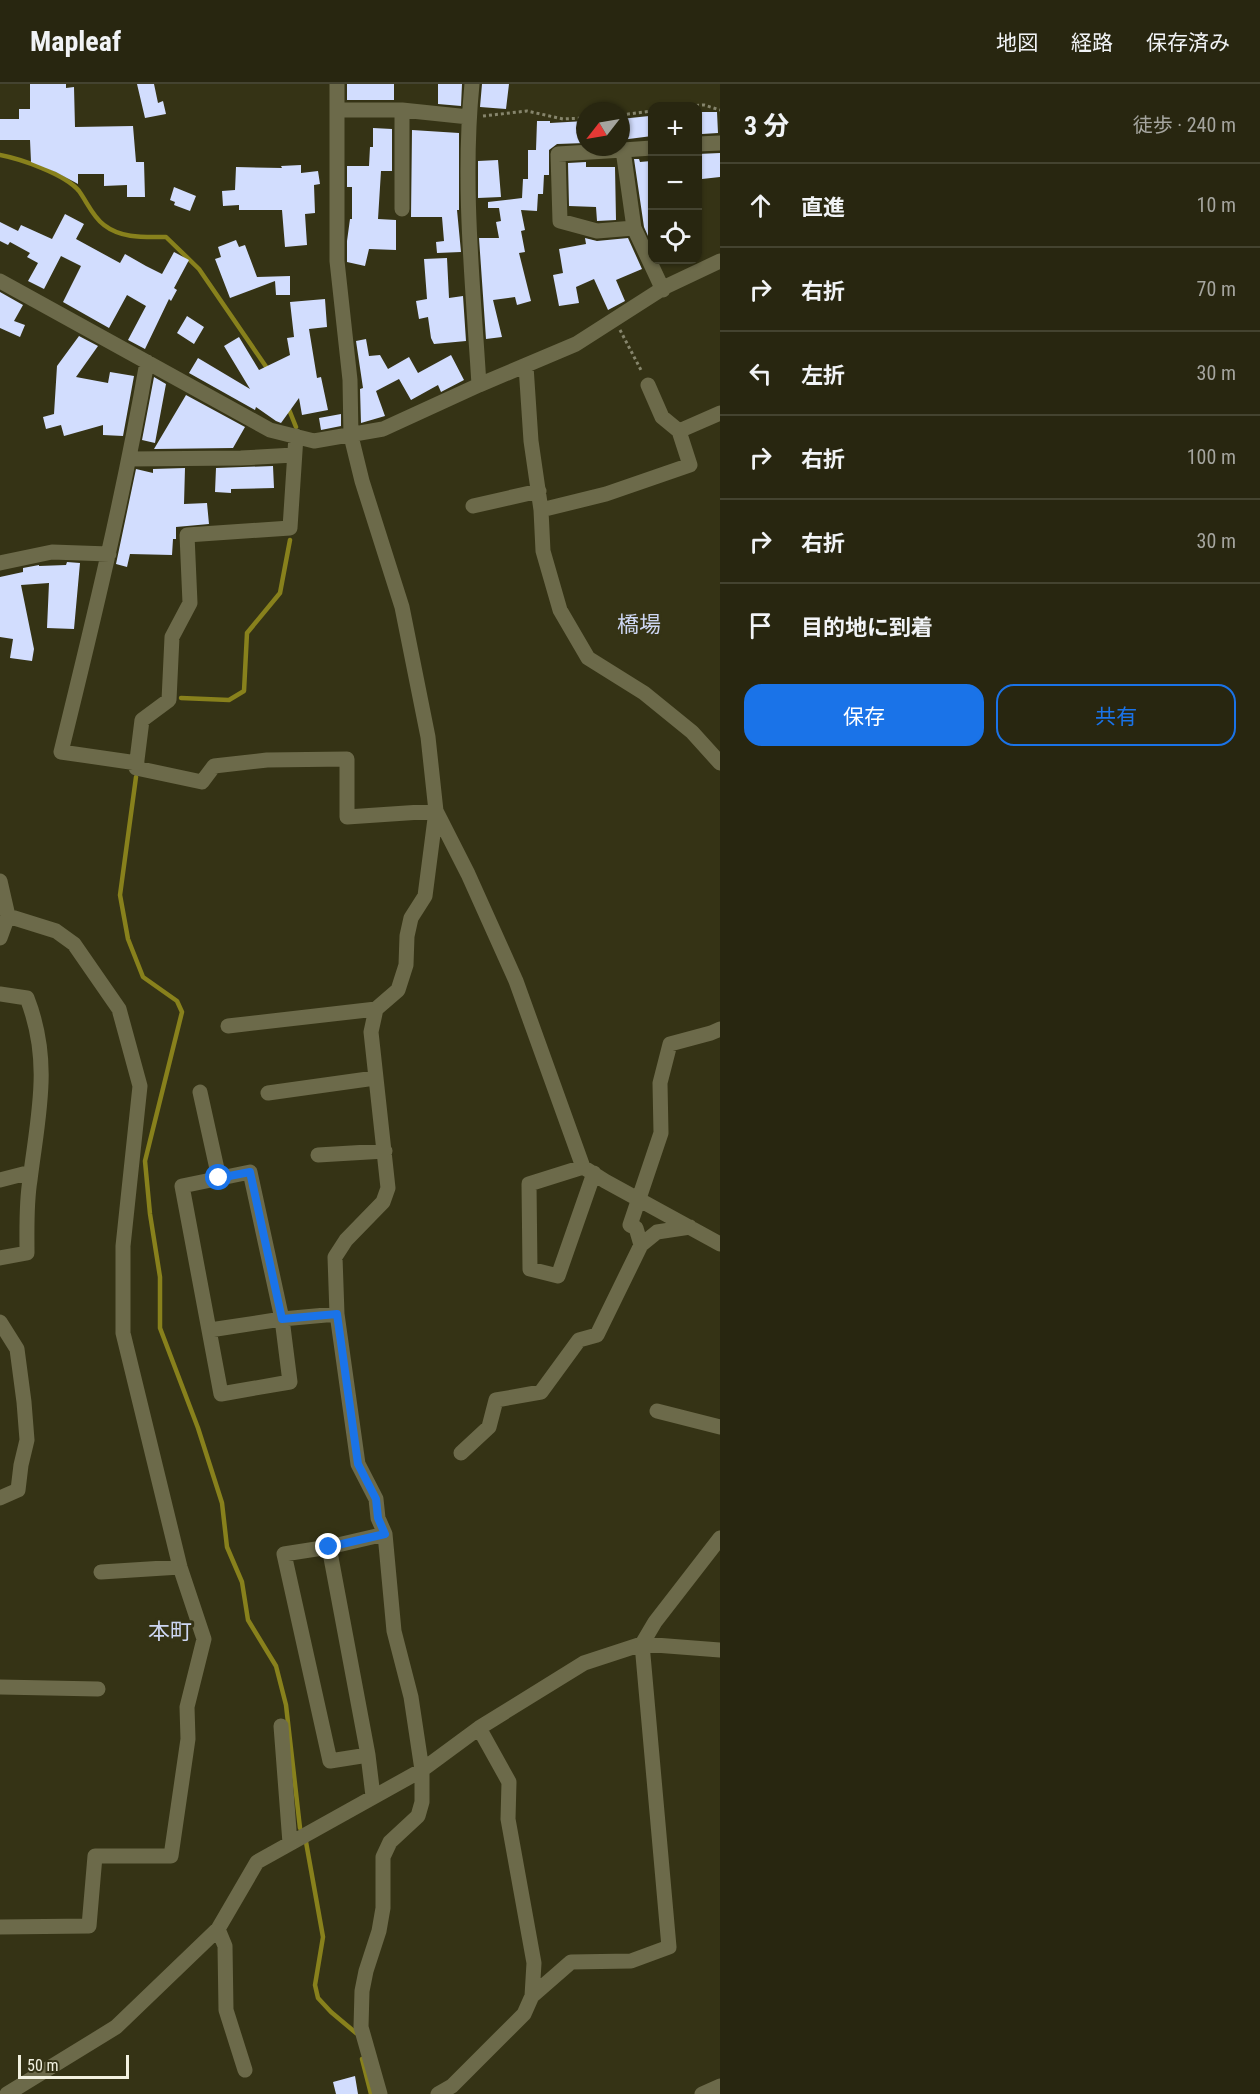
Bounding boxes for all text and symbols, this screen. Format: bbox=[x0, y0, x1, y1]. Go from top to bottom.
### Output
text: Mapleaf bbox=[30, 25, 121, 58]
text: 地図 bbox=[996, 31, 1038, 55]
text: 経路 bbox=[1071, 31, 1113, 55]
text: 保存済み bbox=[1146, 31, 1230, 55]
north arrow bbox=[576, 102, 630, 156]
map controls bbox=[648, 102, 702, 264]
button: + bbox=[648, 102, 702, 156]
text: 3 分 bbox=[744, 111, 789, 141]
text: 徒歩 · 240 m bbox=[1133, 113, 1236, 137]
button: − bbox=[648, 156, 702, 210]
icon: ahead bbox=[744, 189, 777, 222]
text: 10 m bbox=[1197, 193, 1236, 217]
text: 直進 bbox=[801, 195, 845, 220]
button: locate bbox=[648, 210, 702, 264]
icon: right bbox=[744, 273, 777, 306]
text: 70 m bbox=[1197, 277, 1236, 301]
text: 右折 bbox=[801, 279, 845, 304]
icon: left bbox=[744, 357, 777, 390]
text: 30 m bbox=[1197, 361, 1236, 385]
text: 左折 bbox=[801, 363, 845, 388]
icon: right bbox=[744, 441, 777, 474]
text: 100 m bbox=[1187, 445, 1236, 469]
text: 右折 bbox=[801, 447, 845, 472]
icon: right bbox=[744, 525, 777, 558]
text: 30 m bbox=[1197, 529, 1236, 553]
text: 右折 bbox=[801, 531, 845, 556]
icon: arrive bbox=[744, 609, 777, 642]
district label: 橋場 bbox=[617, 612, 661, 637]
text: 目的地に到着 bbox=[801, 615, 933, 640]
button: 保存 bbox=[744, 684, 984, 746]
button: 共有 bbox=[996, 684, 1236, 746]
route start bbox=[205, 1164, 231, 1190]
route end bbox=[315, 1533, 341, 1559]
district label: 本町 bbox=[148, 1619, 192, 1644]
scale bar bbox=[18, 2052, 129, 2080]
text: 50 m bbox=[27, 2056, 59, 2075]

